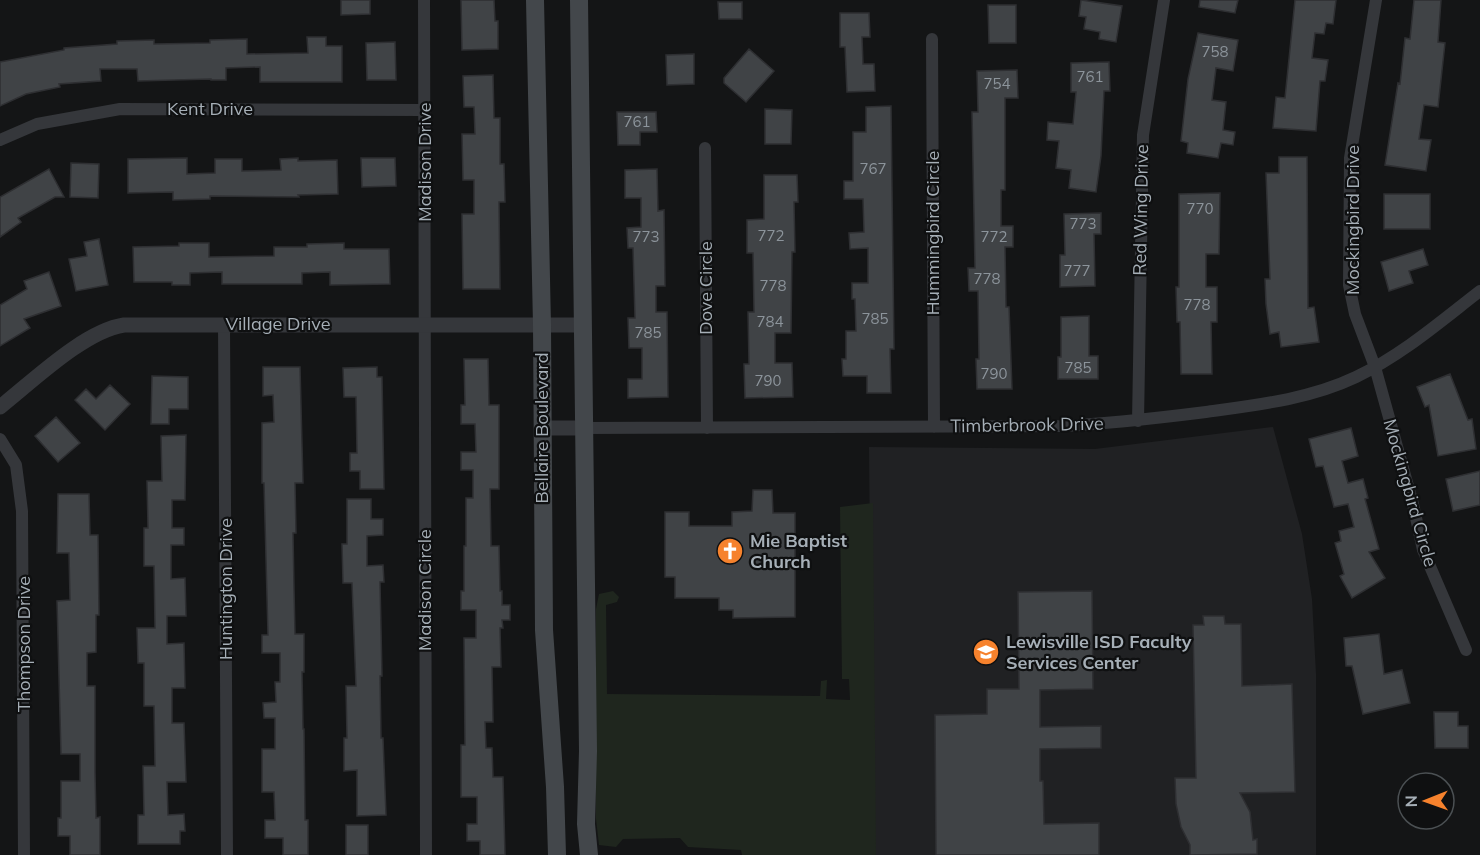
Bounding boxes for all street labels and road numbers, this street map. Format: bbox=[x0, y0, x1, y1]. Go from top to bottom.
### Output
street label: Kent Drive bbox=[167, 97, 253, 120]
street label: Madison Drive bbox=[413, 102, 436, 222]
street label: Red Wing Drive bbox=[1128, 144, 1153, 276]
street label: Mockingbird Drive bbox=[1341, 145, 1364, 295]
street label: Hummingbird Circle bbox=[921, 151, 944, 315]
street label: Dove Circle bbox=[694, 241, 717, 335]
street label: Village Drive bbox=[225, 312, 331, 335]
street label: Bellaire Boulevard bbox=[530, 353, 553, 503]
street label: Timberbrook Drive bbox=[950, 412, 1104, 437]
street label: Mockingbird Circle bbox=[1378, 416, 1443, 569]
street label: Huntington Drive bbox=[214, 518, 237, 660]
street label: Madison Circle bbox=[413, 529, 436, 651]
street label: Thompson Drive bbox=[12, 576, 35, 712]

